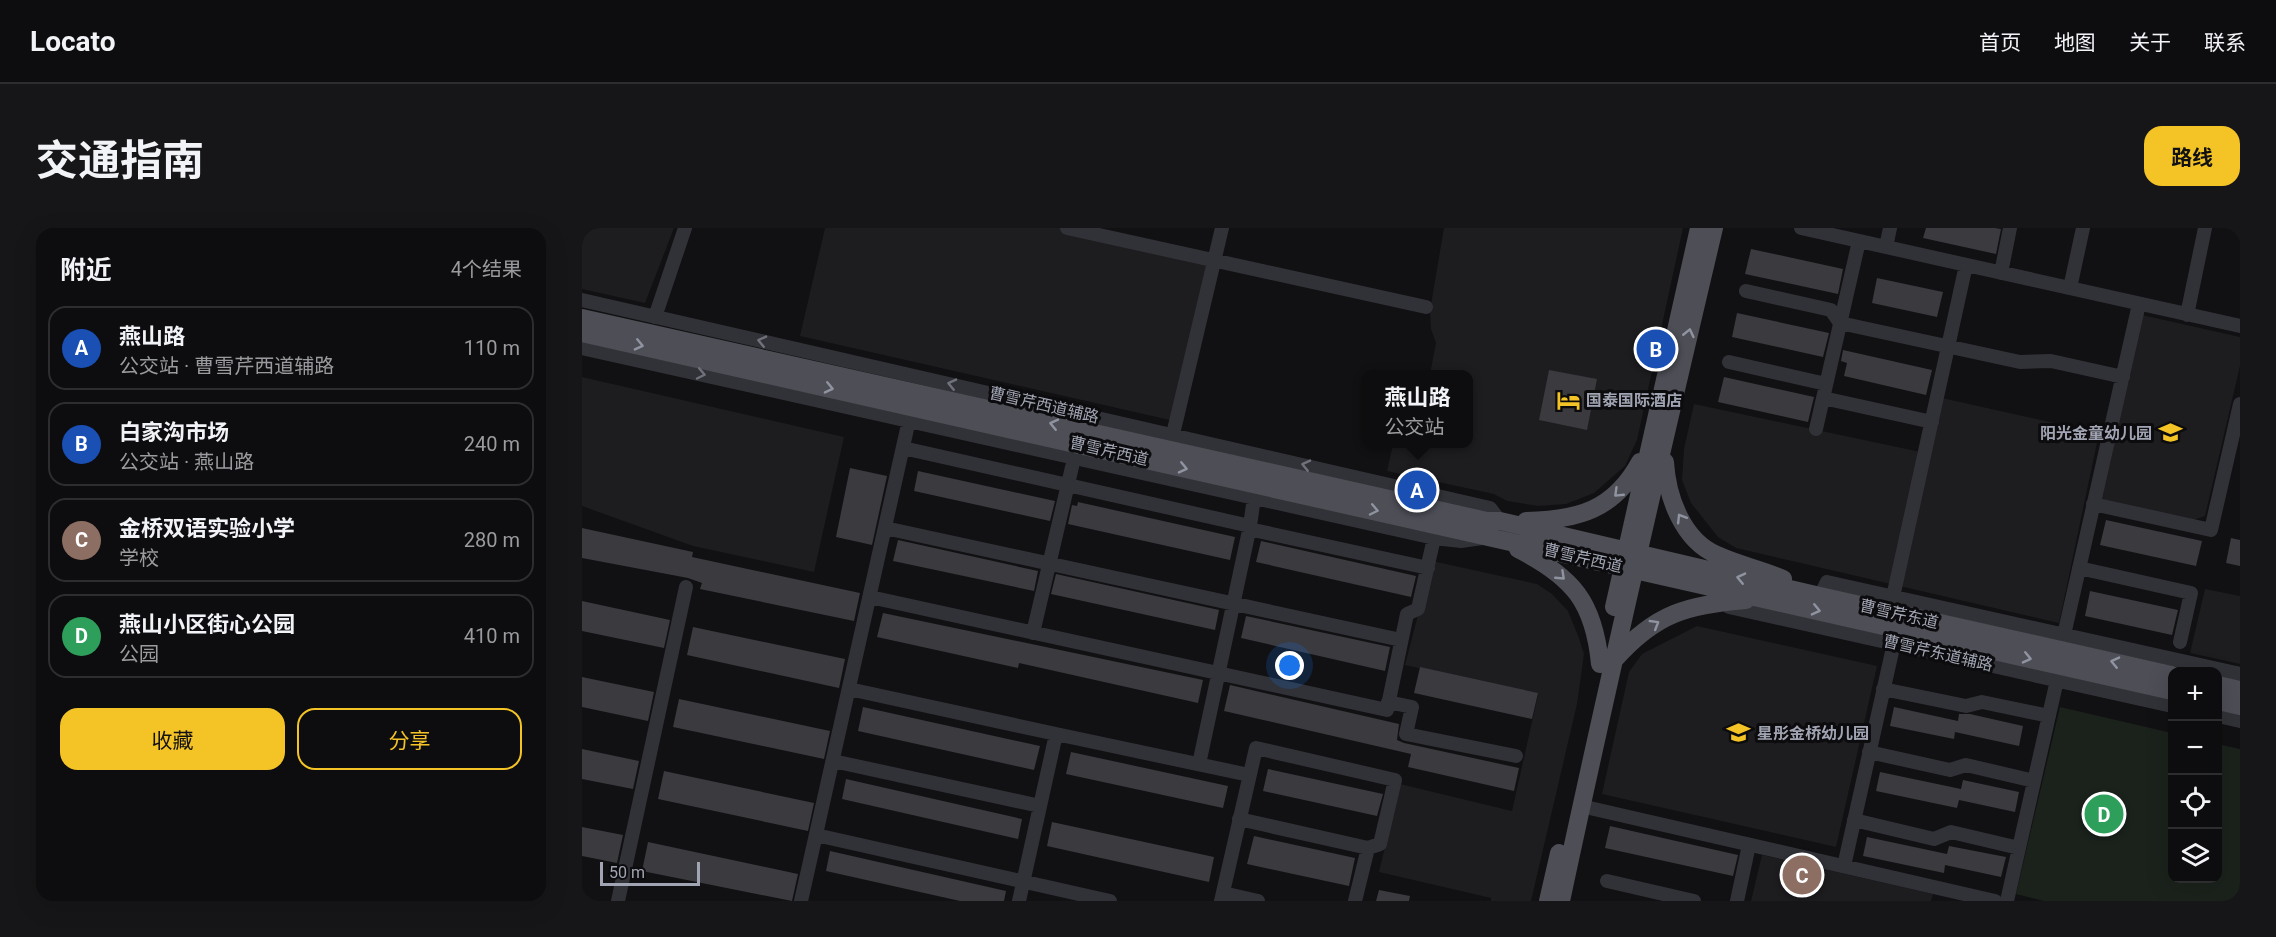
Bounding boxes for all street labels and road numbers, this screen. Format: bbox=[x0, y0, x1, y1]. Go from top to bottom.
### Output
street label: 曹雪芹西道辅路 bbox=[987, 383, 1101, 427]
street label: 曹雪芹西道 bbox=[1068, 433, 1150, 469]
street label: 曹雪芹西道 bbox=[1542, 540, 1624, 576]
street label: 曹雪芹东道 bbox=[1858, 596, 1940, 632]
street label: 曹雪芹东道辅路 bbox=[1881, 631, 1995, 675]

